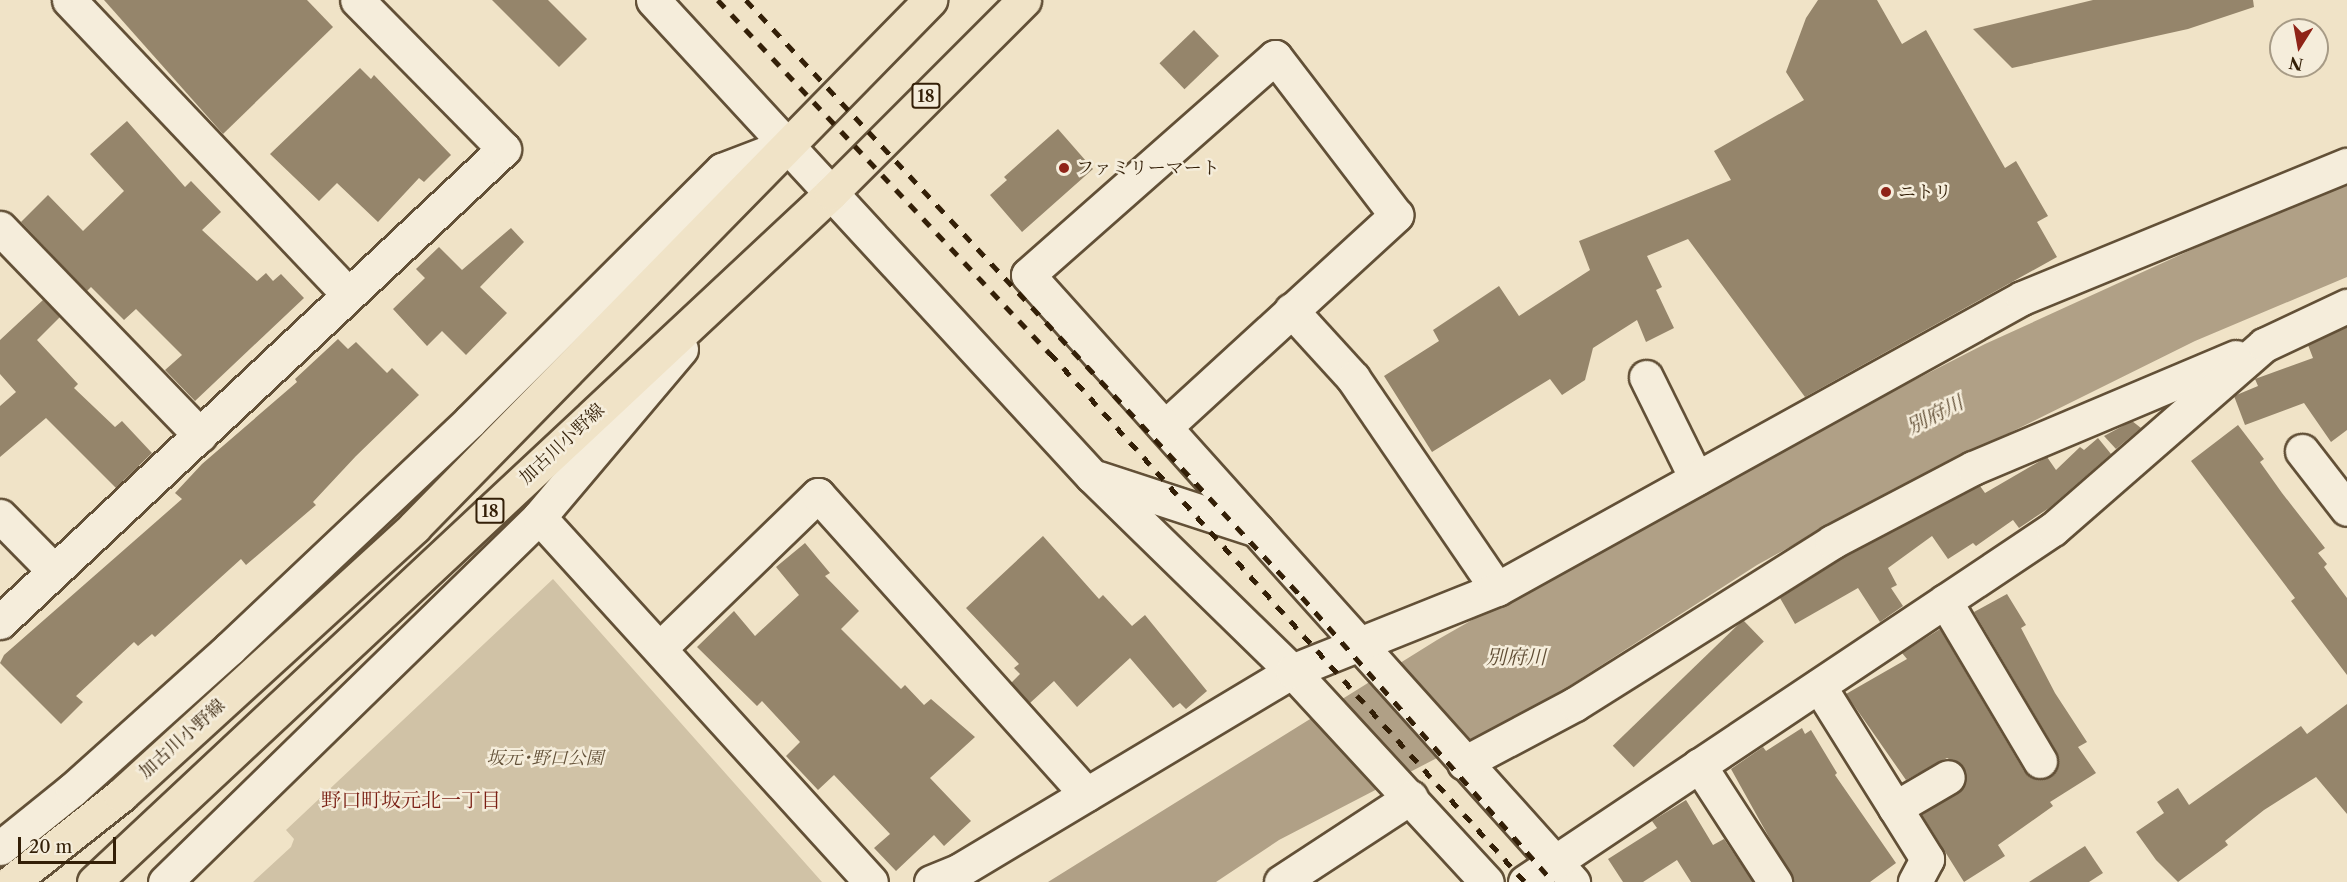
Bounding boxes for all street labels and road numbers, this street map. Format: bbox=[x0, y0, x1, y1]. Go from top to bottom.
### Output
road number: 18 bbox=[911, 83, 941, 109]
street label: 加古川小野線 bbox=[515, 399, 609, 489]
road number: 18 bbox=[475, 498, 505, 524]
street label: 加古川小野線 bbox=[135, 695, 229, 783]

